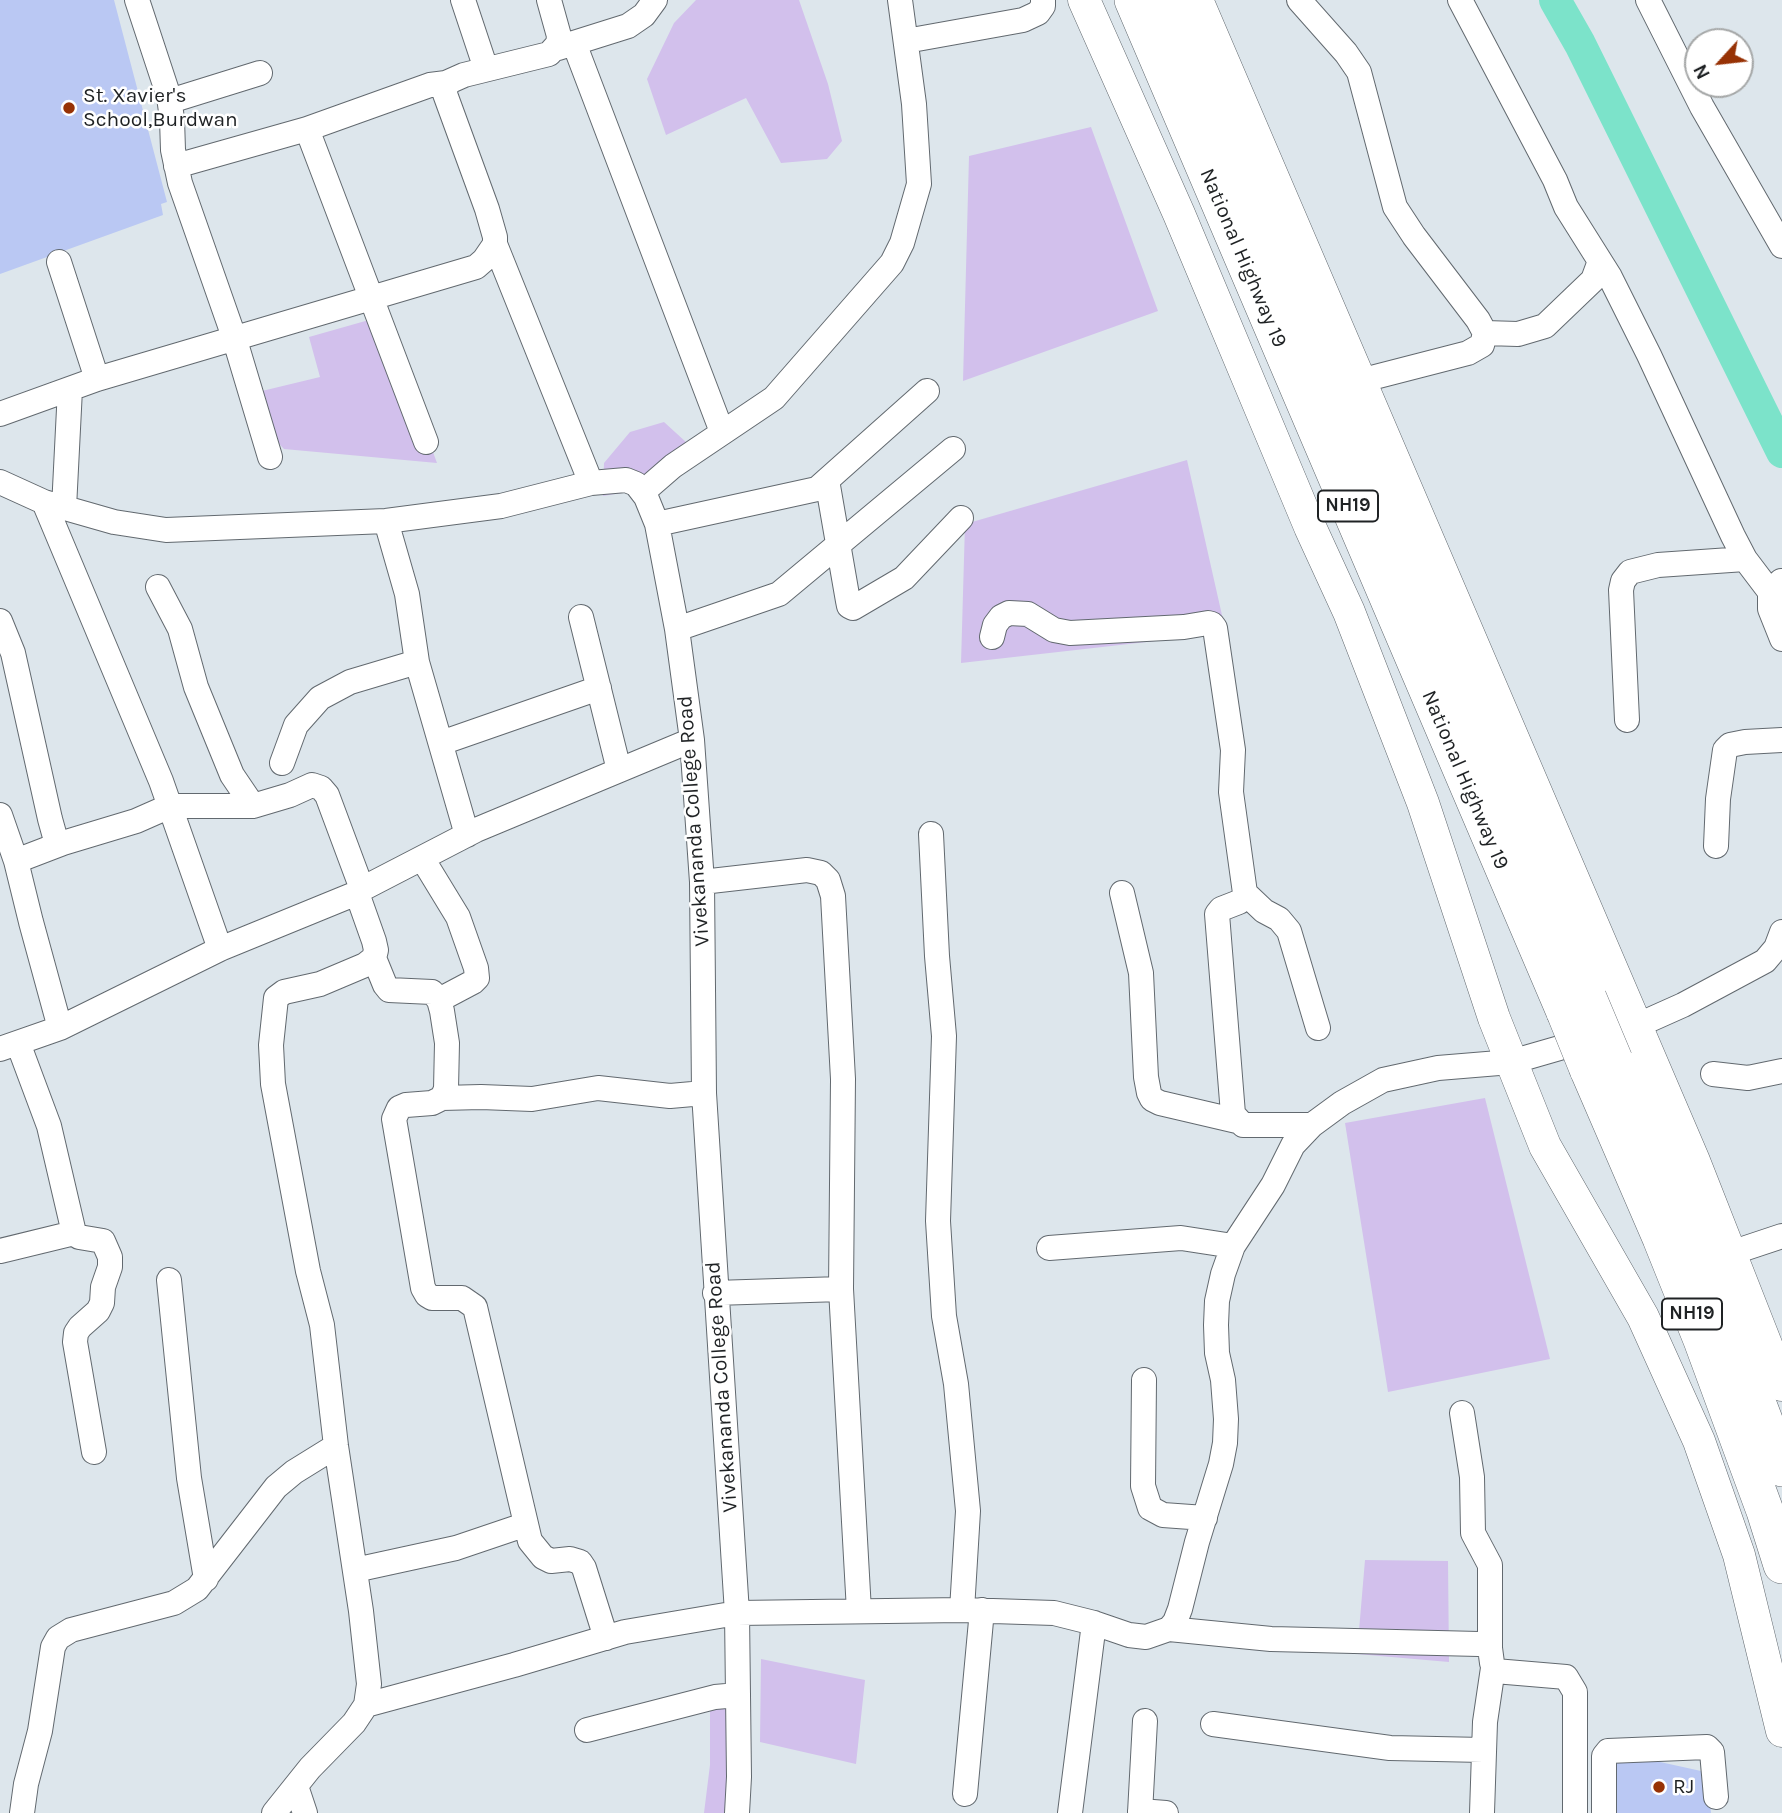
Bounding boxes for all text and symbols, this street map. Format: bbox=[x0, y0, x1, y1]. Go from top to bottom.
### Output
north arrow bbox=[1684, 28, 1754, 98]
text: N bbox=[1689, 61, 1715, 83]
place label: St. Xavier's School,Burdwan bbox=[83, 83, 238, 133]
marker: St. Xavier's School,Burdwan bbox=[61, 100, 77, 116]
street label: National Highway 19 bbox=[1194, 165, 1292, 351]
road number: NH19 bbox=[1318, 491, 1378, 522]
street label: National Highway 19 bbox=[1416, 687, 1514, 873]
street label: Vivekananda College Road bbox=[673, 695, 715, 947]
street label: Vivekananda College Road bbox=[701, 1261, 743, 1513]
road number: NH19 bbox=[1662, 1298, 1722, 1330]
place label: RJ bbox=[1673, 1774, 1694, 1800]
marker: RJ bbox=[1651, 1779, 1667, 1795]

